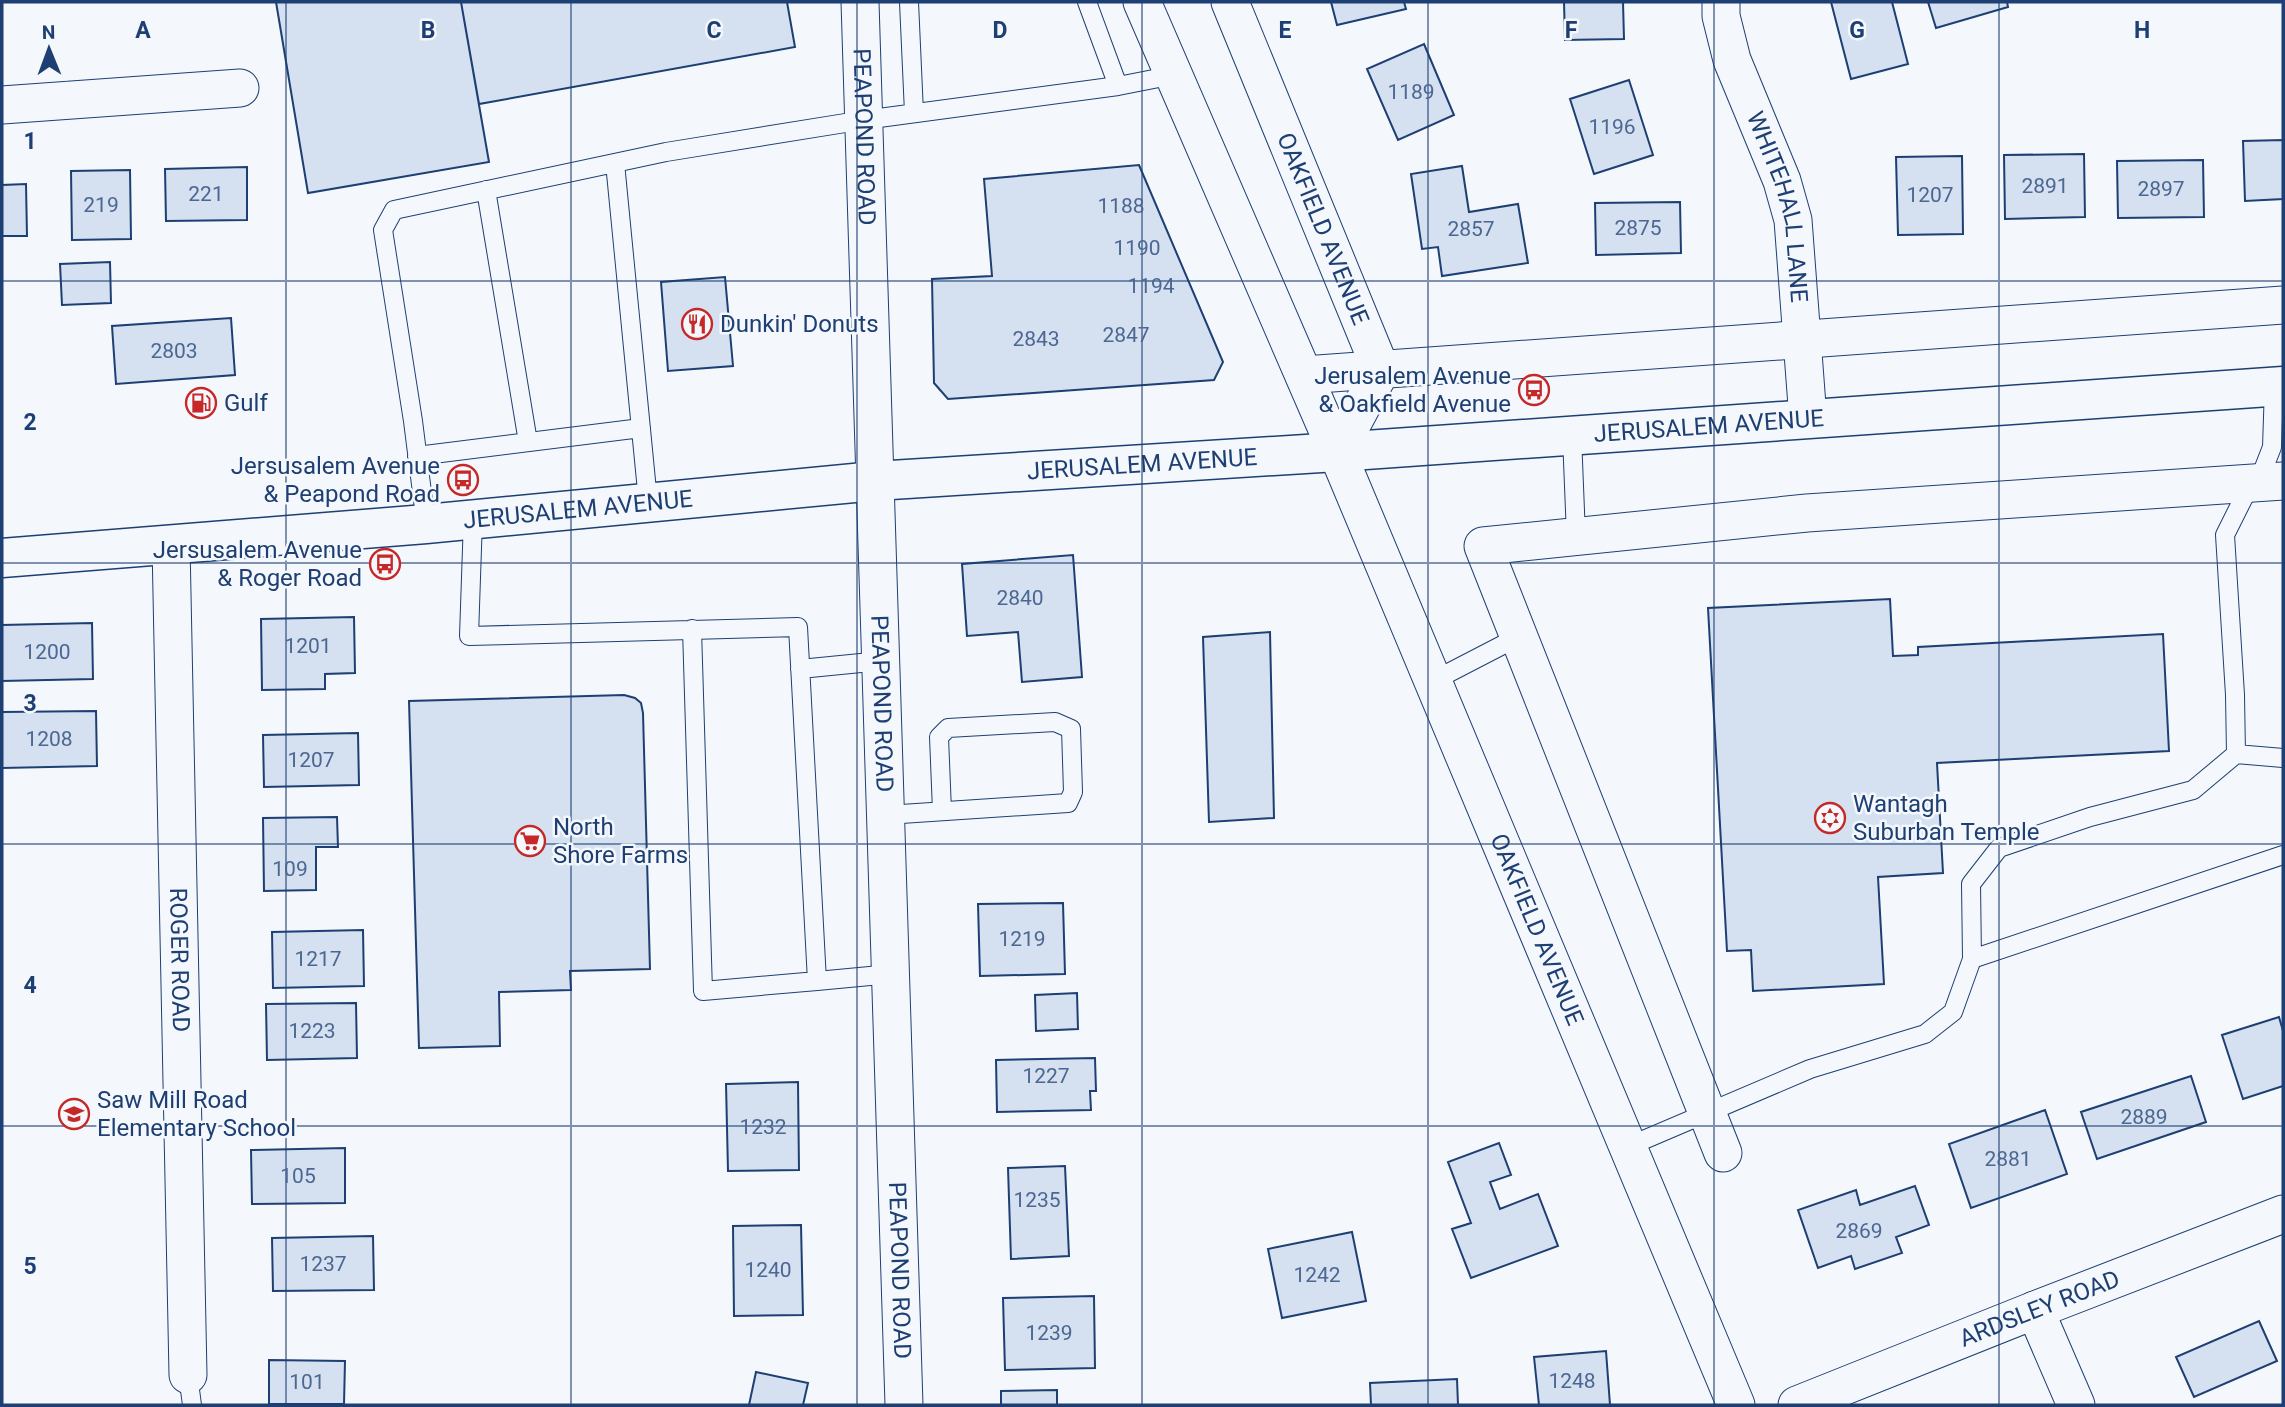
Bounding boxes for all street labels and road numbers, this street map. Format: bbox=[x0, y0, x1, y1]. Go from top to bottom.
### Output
street label: PEAPOND ROAD bbox=[847, 48, 881, 226]
street label: WHITEHALL LANE bbox=[1741, 107, 1813, 304]
street label: OAKFIELD AVENUE bbox=[1271, 129, 1375, 329]
street label: JERUSALEM AVENUE bbox=[1593, 404, 1825, 448]
street label: JERUSALEM AVENUE bbox=[1026, 443, 1258, 485]
street label: JERUSALEM AVENUE bbox=[462, 485, 694, 534]
street label: PEAPOND ROAD bbox=[865, 615, 899, 793]
street label: OAKFIELD AVENUE bbox=[1484, 829, 1589, 1029]
street label: ROGER ROAD bbox=[164, 887, 195, 1032]
street label: PEAPOND ROAD bbox=[883, 1181, 917, 1359]
street label: ARDSLEY ROAD bbox=[1955, 1265, 2124, 1353]

